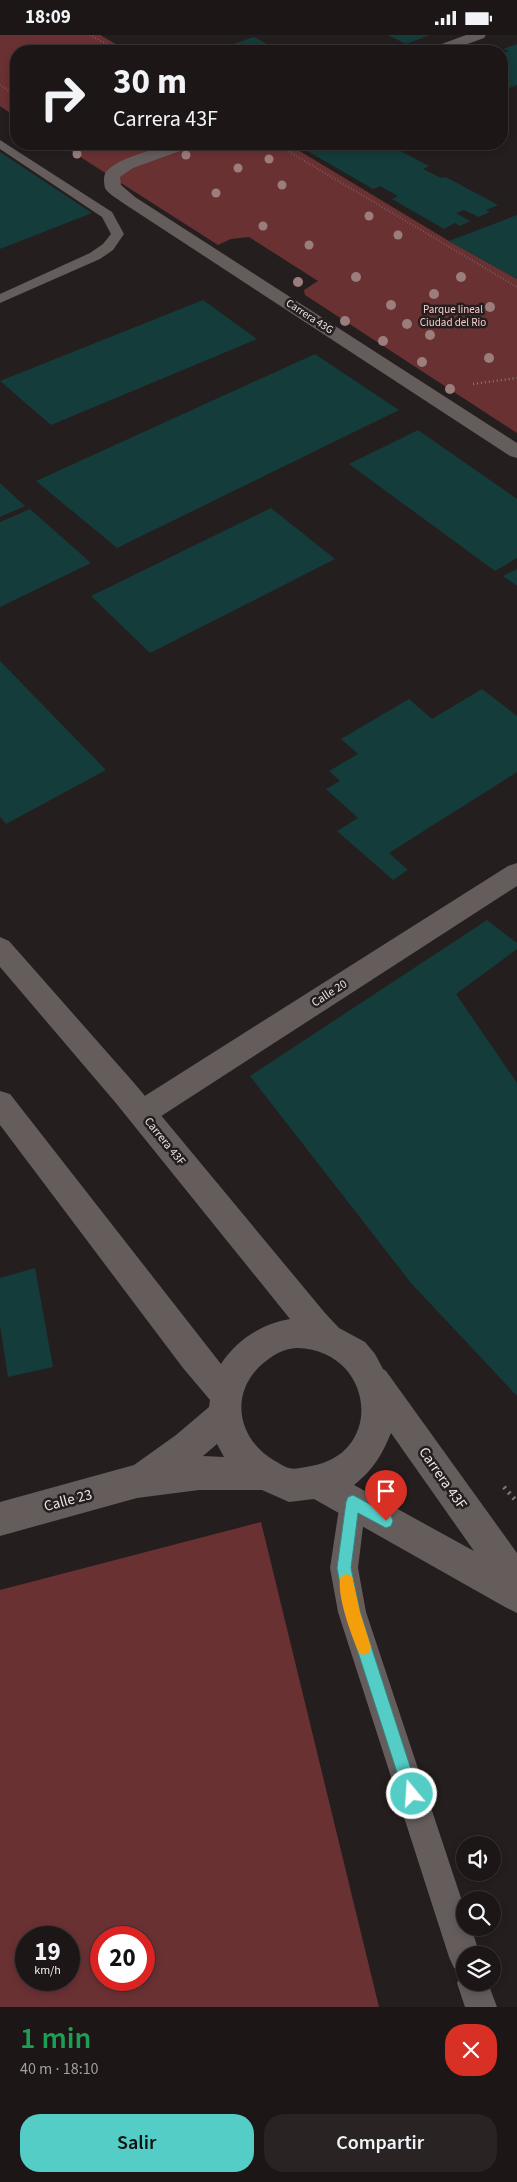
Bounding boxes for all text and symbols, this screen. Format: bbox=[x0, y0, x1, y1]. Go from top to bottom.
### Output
text: 18:09 bbox=[25, 4, 71, 31]
text: 30 m bbox=[113, 57, 187, 107]
icon: right bbox=[30, 65, 95, 130]
text: Carrera 43F bbox=[113, 103, 218, 135]
street label: Carrera 43G bbox=[283, 295, 337, 337]
park label: Parque lineal Ciudad del Rio bbox=[420, 302, 486, 330]
street label: Calle 20 bbox=[308, 976, 350, 1011]
street label: Carrera 43F bbox=[140, 1114, 189, 1169]
street label: Carrera 43F bbox=[413, 1443, 472, 1514]
pin bbox=[365, 1470, 407, 1521]
icon: arrive bbox=[372, 1477, 400, 1505]
street label: Calle 23 bbox=[42, 1484, 95, 1517]
position arrow bbox=[385, 1767, 437, 1819]
map controls bbox=[456, 1836, 501, 1991]
button: sound bbox=[456, 1836, 501, 1881]
button: search bbox=[456, 1891, 501, 1936]
speed limit sign: 20 bbox=[90, 1926, 155, 1991]
text: 19 bbox=[34, 1934, 61, 1970]
button: layers bbox=[456, 1946, 501, 1991]
text: km/h bbox=[34, 1962, 61, 1979]
text: 1 min bbox=[20, 2017, 91, 2060]
button: close bbox=[445, 2024, 497, 2076]
text: 40 m · 18:10 bbox=[20, 2058, 99, 2080]
button: Salir bbox=[20, 2114, 254, 2172]
button: Compartir bbox=[264, 2114, 497, 2172]

